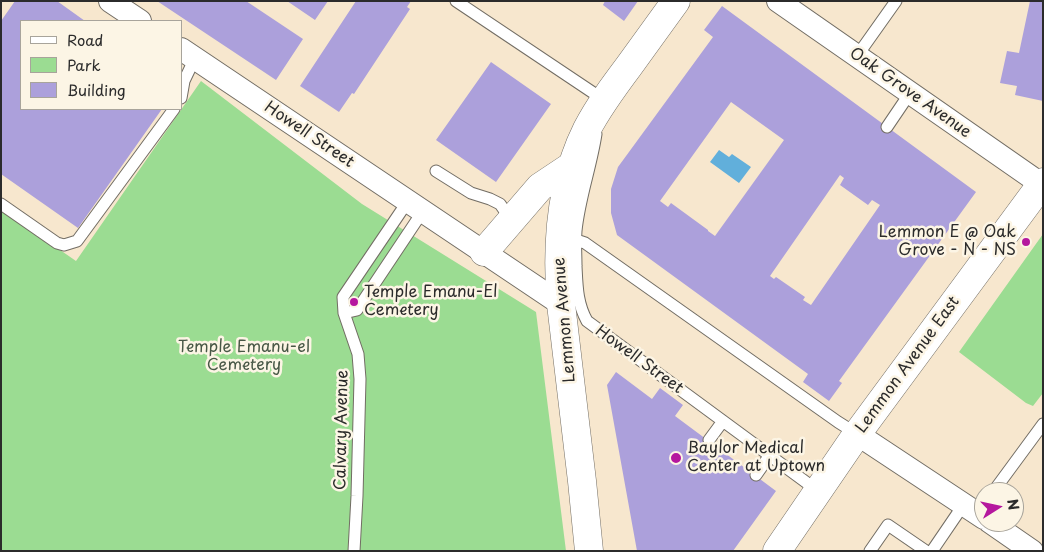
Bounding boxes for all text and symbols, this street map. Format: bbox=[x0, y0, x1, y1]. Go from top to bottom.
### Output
legend bbox=[20, 20, 182, 110]
text: Road bbox=[67, 28, 103, 51]
street label: Oak Grove Avenue bbox=[845, 44, 975, 142]
text: Park bbox=[67, 53, 101, 76]
text: Building bbox=[67, 78, 126, 101]
street label: Howell Street bbox=[260, 98, 358, 172]
place label: Lemmon E @ Oak Grove - N - NS bbox=[879, 223, 1016, 261]
marker: Lemmon E @ Oak Grove - N - NS bbox=[1020, 236, 1032, 248]
street label: Lemmon Avenue bbox=[550, 257, 580, 383]
place label: Temple Emanu-El Cemetery bbox=[364, 283, 498, 321]
street label: Lemmon Avenue East bbox=[852, 293, 964, 437]
marker: Temple Emanu-El Cemetery bbox=[348, 296, 360, 308]
street label: Howell Street bbox=[591, 322, 687, 398]
park label: Temple Emanu-el Cemetery bbox=[178, 338, 310, 376]
street label: Calvary Avenue bbox=[331, 370, 353, 490]
place label: Baylor Medical Center at Uptown bbox=[687, 439, 825, 477]
marker: Baylor Medical Center at Uptown bbox=[669, 451, 683, 465]
north arrow bbox=[974, 482, 1024, 532]
text: N bbox=[1002, 497, 1025, 512]

